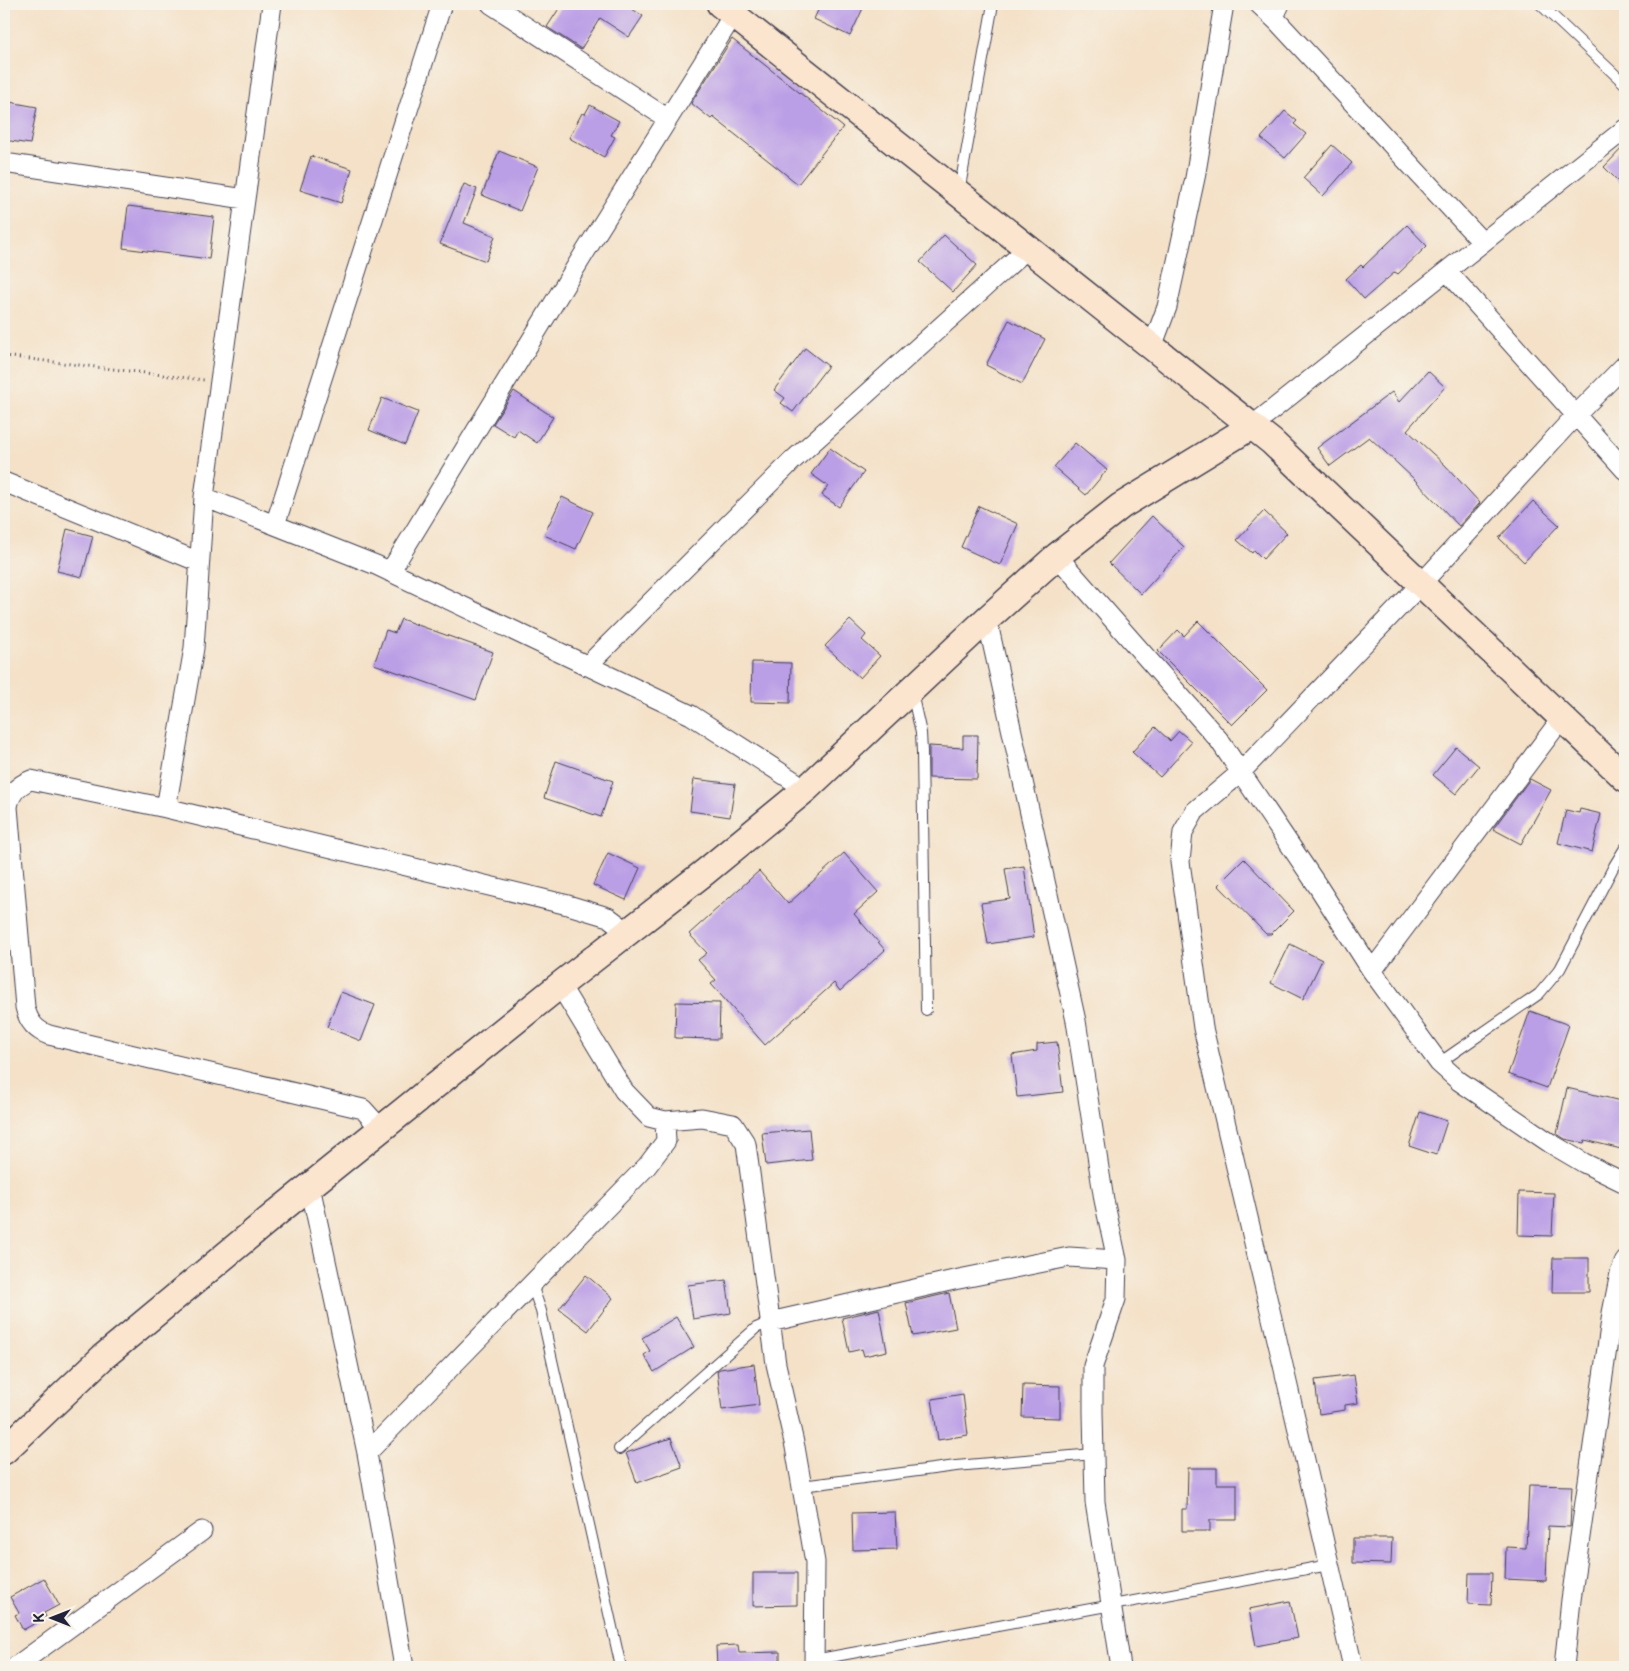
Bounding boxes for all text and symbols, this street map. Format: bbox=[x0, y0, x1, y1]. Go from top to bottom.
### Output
north arrow bbox=[28, 1594, 78, 1644]
text: K bbox=[31, 1613, 48, 1623]

